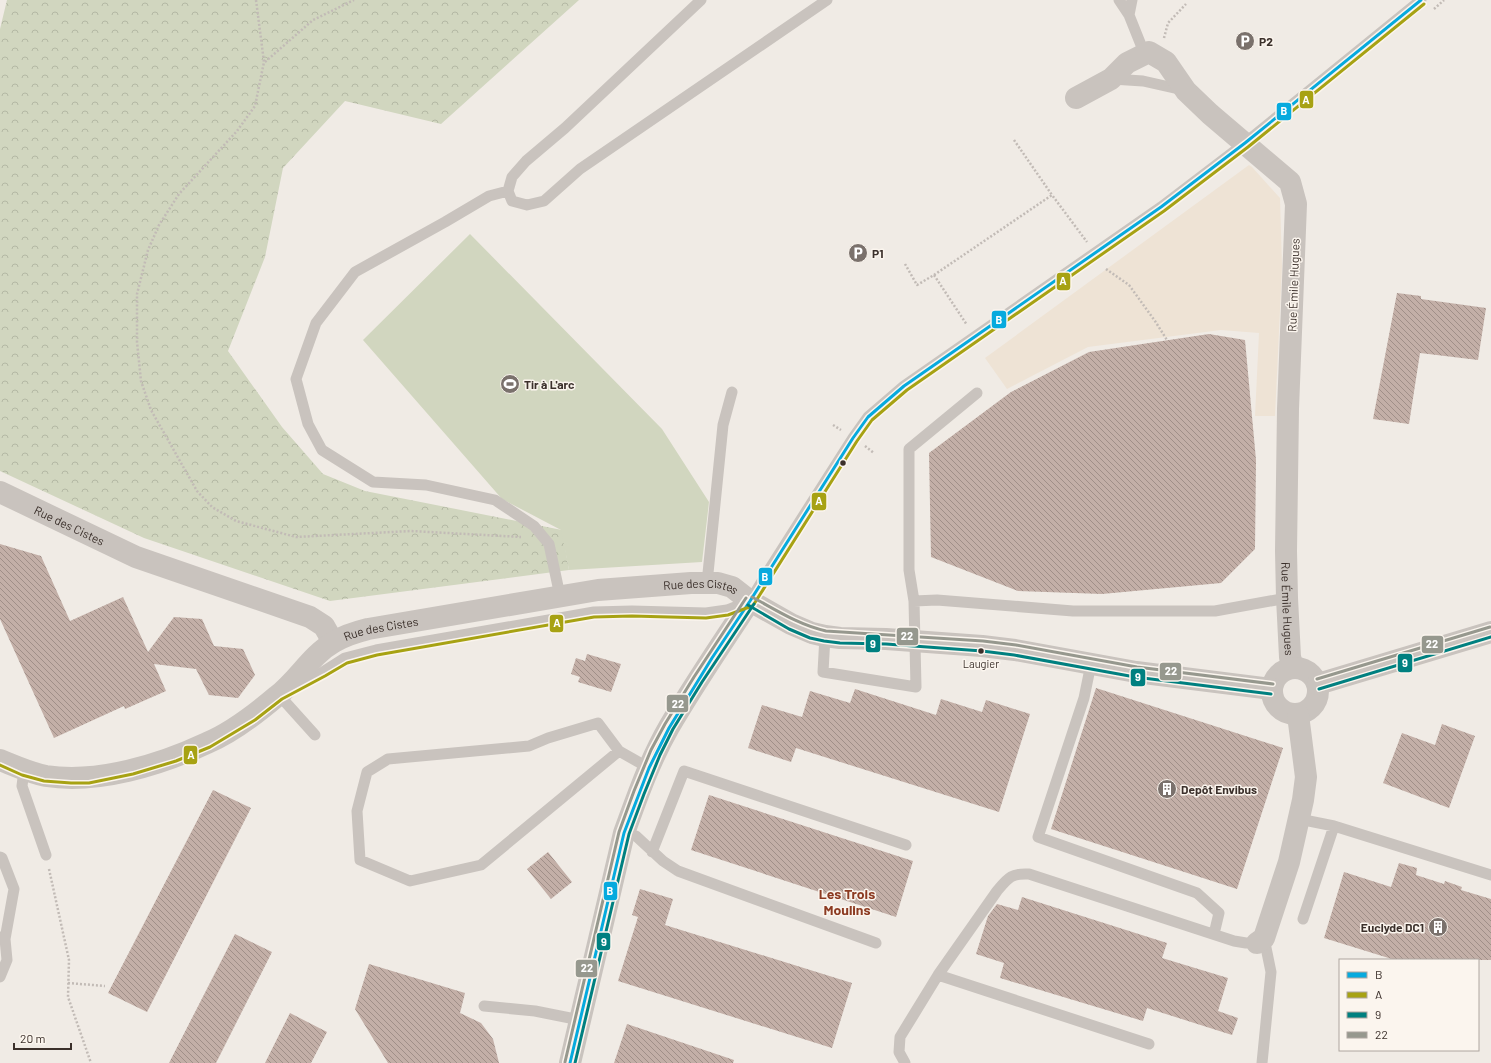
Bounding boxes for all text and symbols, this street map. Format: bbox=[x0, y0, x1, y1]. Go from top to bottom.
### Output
parking icon: P2 bbox=[1234, 30, 1256, 52]
place label: P2 bbox=[1259, 34, 1273, 48]
line badge: A bbox=[1299, 90, 1314, 109]
text: A bbox=[1302, 93, 1310, 106]
line badge: B bbox=[1276, 102, 1292, 121]
text: B bbox=[1281, 104, 1288, 117]
street label: Rue Émile Hugues bbox=[1284, 238, 1302, 332]
parking icon: P1 bbox=[847, 242, 869, 264]
place label: P1 bbox=[872, 246, 883, 260]
line badge: A bbox=[1056, 272, 1071, 291]
text: A bbox=[1059, 274, 1067, 287]
line badge: B bbox=[991, 310, 1007, 329]
text: B bbox=[996, 313, 1003, 326]
sports icon: Tir à L'arc bbox=[499, 373, 521, 395]
place label: Tir à L'arc bbox=[524, 377, 575, 391]
unlabelled marker bbox=[838, 458, 848, 468]
line badge: A bbox=[811, 492, 827, 511]
text: A bbox=[815, 494, 823, 507]
street label: Rue des Cistes bbox=[32, 502, 107, 548]
street label: Rue Émile Hugues bbox=[1279, 562, 1297, 656]
line badge: B bbox=[758, 567, 773, 586]
text: B bbox=[762, 570, 769, 583]
street label: Rue des Cistes bbox=[663, 576, 742, 597]
street label: Rue des Cistes bbox=[341, 614, 419, 643]
line badge: A bbox=[549, 614, 564, 633]
text: A bbox=[553, 616, 561, 629]
line badge: 22 bbox=[896, 627, 919, 646]
text: 22 bbox=[901, 629, 913, 642]
line badge: 9 bbox=[865, 634, 881, 653]
line badge: 22 bbox=[1421, 635, 1444, 654]
text: 9 bbox=[870, 637, 876, 650]
text: 22 bbox=[1426, 637, 1438, 650]
marker: Laugier bbox=[976, 646, 986, 656]
line badge: 9 bbox=[1397, 653, 1413, 673]
text: 9 bbox=[1402, 656, 1408, 669]
place label: Laugier bbox=[963, 657, 999, 670]
line badge: 22 bbox=[1159, 662, 1182, 681]
text: 22 bbox=[1165, 664, 1177, 677]
line badge: 9 bbox=[1130, 668, 1146, 687]
text: 9 bbox=[1135, 670, 1141, 683]
line badge: 22 bbox=[666, 694, 689, 713]
text: 22 bbox=[672, 697, 684, 710]
line badge: A bbox=[183, 745, 198, 765]
text: A bbox=[187, 748, 195, 761]
building icon: Depôt Envibus bbox=[1156, 778, 1178, 800]
place label: Depôt Envibus bbox=[1181, 782, 1257, 796]
line badge: B bbox=[603, 881, 618, 901]
text: B bbox=[607, 884, 614, 897]
district label: Les Trois Moulins bbox=[819, 885, 875, 918]
building icon: Euclyde DC1 bbox=[1427, 916, 1449, 938]
place label: Euclyde DC1 bbox=[1361, 920, 1424, 934]
line badge: 9 bbox=[596, 932, 611, 951]
text: 9 bbox=[601, 935, 607, 948]
line badge: 22 bbox=[575, 959, 598, 978]
legend bbox=[1339, 959, 1479, 1051]
text: 22 bbox=[581, 961, 593, 974]
text: B bbox=[1375, 967, 1383, 981]
text: A bbox=[1375, 987, 1382, 1001]
text: 9 bbox=[1375, 1007, 1381, 1021]
scale bar bbox=[14, 1025, 71, 1051]
text: 22 bbox=[1375, 1027, 1388, 1041]
text: 20 m bbox=[20, 1031, 46, 1045]

